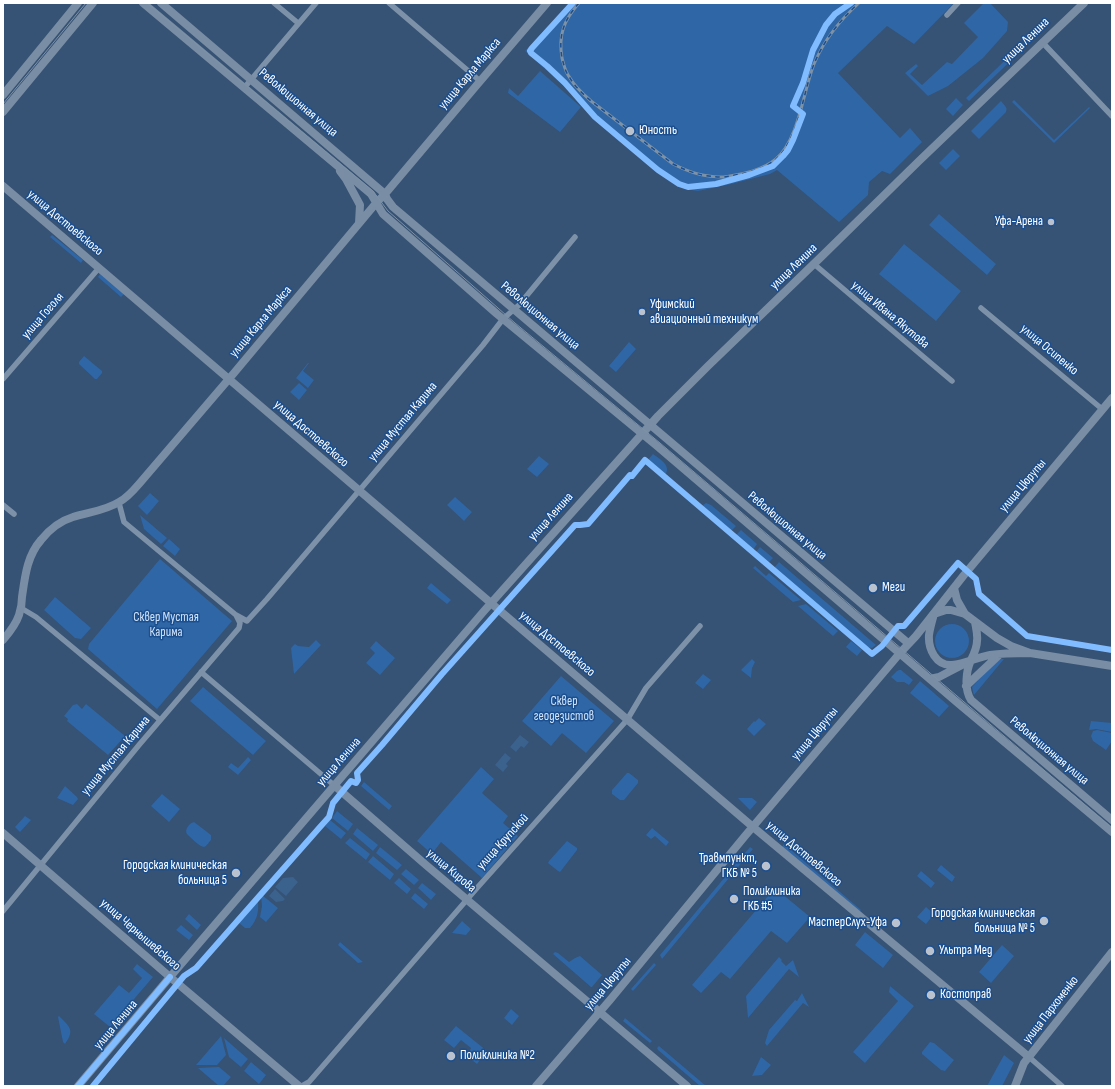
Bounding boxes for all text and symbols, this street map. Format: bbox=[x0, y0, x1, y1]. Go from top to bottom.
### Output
street label: улица Ленина bbox=[999, 15, 1053, 67]
street label: улица Карла Маркса bbox=[436, 35, 504, 113]
street label: Революционная улица bbox=[255, 65, 341, 141]
place label: Юность bbox=[639, 123, 677, 139]
marker: Юность bbox=[624, 125, 636, 137]
street label: улица Достоевского bbox=[24, 187, 106, 259]
place label: Уфа-Арена bbox=[995, 214, 1043, 230]
marker: Уфа-Арена bbox=[1046, 217, 1056, 227]
street label: улица Ленина bbox=[767, 241, 821, 293]
street label: Революционная улица bbox=[497, 278, 583, 354]
street label: улица Ивана Якутова bbox=[848, 278, 932, 352]
street label: улица Карла Маркса bbox=[227, 283, 295, 361]
street label: улица Гоголя bbox=[19, 290, 67, 342]
place label: Уфимский авиационный техникум bbox=[650, 297, 758, 328]
marker: Уфимский авиационный техникум bbox=[637, 307, 647, 317]
street label: улица Осипенко bbox=[1017, 321, 1081, 379]
street label: улица Мустая Карима bbox=[365, 379, 441, 465]
street label: улица Достоевского bbox=[270, 397, 352, 471]
street label: улица Цюрупы bbox=[996, 456, 1050, 516]
street label: Революционная улица bbox=[744, 488, 830, 564]
street label: улица Ленина bbox=[525, 490, 577, 544]
place label: Меги bbox=[882, 580, 905, 596]
marker: Меги bbox=[867, 582, 879, 594]
street label: улица Достоевского bbox=[516, 608, 598, 680]
park label: Сквер Мустая Карима bbox=[133, 610, 199, 641]
park label: Сквер геодезистов bbox=[534, 694, 594, 725]
street label: улица Цюрупы bbox=[788, 704, 842, 764]
street label: улица Мустая Карима bbox=[78, 713, 154, 799]
street label: Революционная улица bbox=[1006, 713, 1092, 789]
street label: улица Ленина bbox=[314, 734, 364, 790]
street label: улица Крупской bbox=[474, 811, 532, 873]
street label: улица Достоевского bbox=[763, 818, 845, 890]
street label: улица Кирова bbox=[423, 846, 479, 896]
place label: Травмпункт, ГКБ № 5 bbox=[699, 851, 757, 882]
place label: Городская клиническая больница 5 bbox=[123, 858, 227, 889]
marker: Травмпункт, ГКБ № 5 bbox=[760, 860, 772, 872]
marker: Городская клиническая больница 5 bbox=[230, 867, 242, 879]
place label: Поликлиника ГКБ #5 bbox=[743, 884, 801, 915]
marker: Поликлиника ГКБ #5 bbox=[728, 893, 740, 905]
street label: улица Чернышевского bbox=[97, 896, 183, 974]
place label: Городская клиническая больница № 5 bbox=[931, 906, 1035, 937]
place label: МастерСлух-Уфа bbox=[808, 915, 887, 931]
marker: Городская клиническая больница № 5 bbox=[1038, 915, 1050, 927]
marker: МастерСлух-Уфа bbox=[890, 917, 902, 929]
place label: Ультра Мед bbox=[939, 943, 992, 959]
marker: Ультра Мед bbox=[924, 945, 936, 957]
street label: улица Цюрупы bbox=[581, 954, 635, 1014]
street label: улица Пархоменко bbox=[1020, 973, 1082, 1047]
place label: Костоправ bbox=[940, 987, 991, 1003]
marker: Костоправ bbox=[925, 989, 937, 1001]
street label: улица Ленина bbox=[91, 997, 141, 1053]
place label: Поликлиника №2 bbox=[460, 1048, 535, 1064]
marker: Поликлиника №2 bbox=[445, 1050, 457, 1062]

